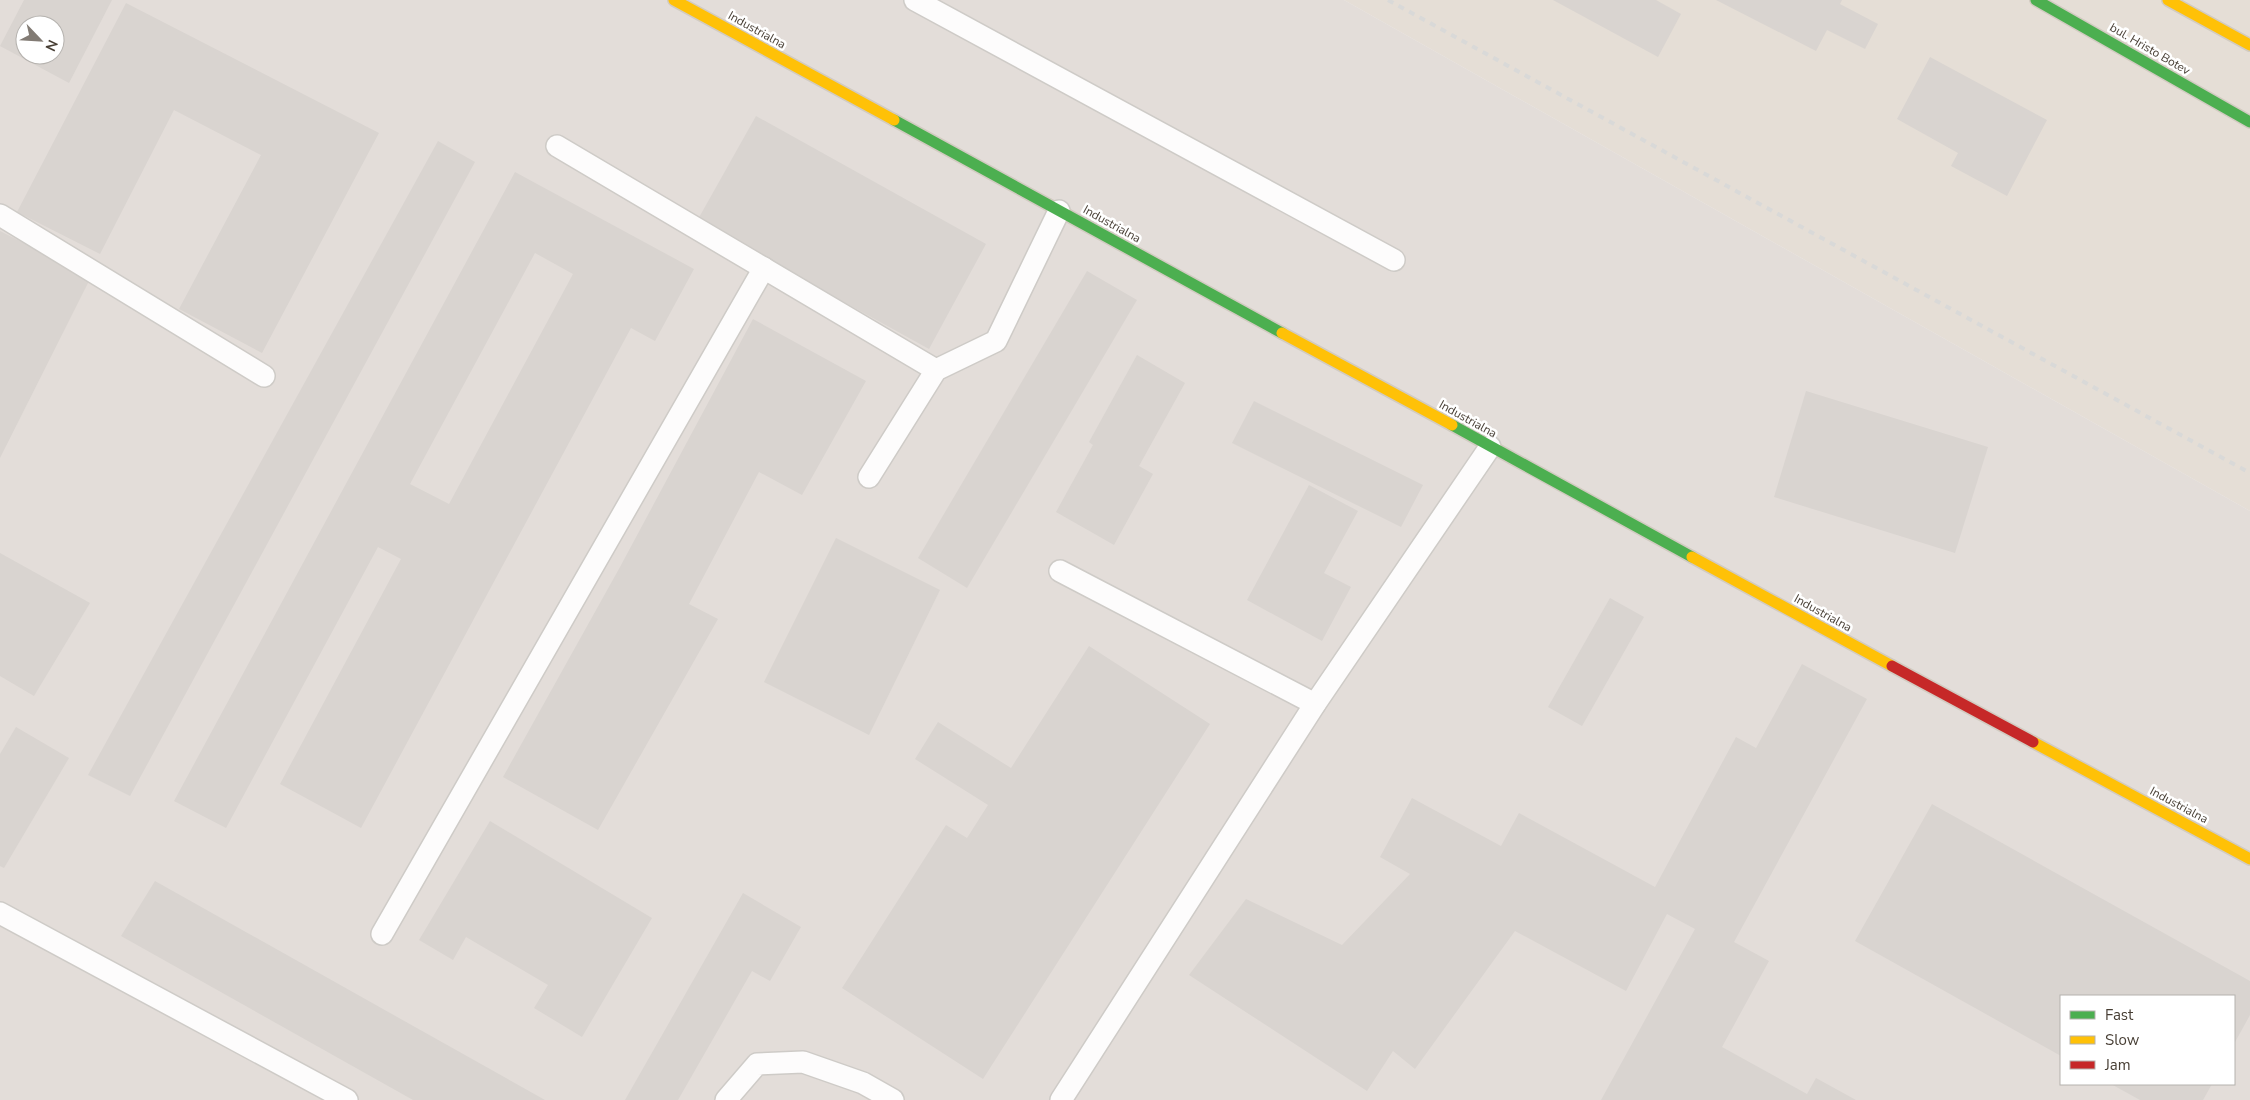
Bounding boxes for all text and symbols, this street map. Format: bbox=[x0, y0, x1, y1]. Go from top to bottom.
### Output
street label: Industrialna bbox=[725, 8, 789, 52]
north arrow bbox=[15, 15, 65, 65]
street label: bul. Hristo Botev bbox=[2107, 19, 2194, 79]
text: N bbox=[41, 37, 62, 54]
street label: Industrialna bbox=[1080, 202, 1144, 246]
street label: Industrialna bbox=[1436, 397, 1500, 441]
street label: Industrialna bbox=[1791, 591, 1855, 635]
street label: Industrialna bbox=[2147, 783, 2211, 827]
legend bbox=[2060, 995, 2235, 1085]
text: Fast bbox=[2105, 1005, 2134, 1025]
text: Slow bbox=[2105, 1030, 2140, 1050]
text: Jam bbox=[2104, 1055, 2131, 1075]

